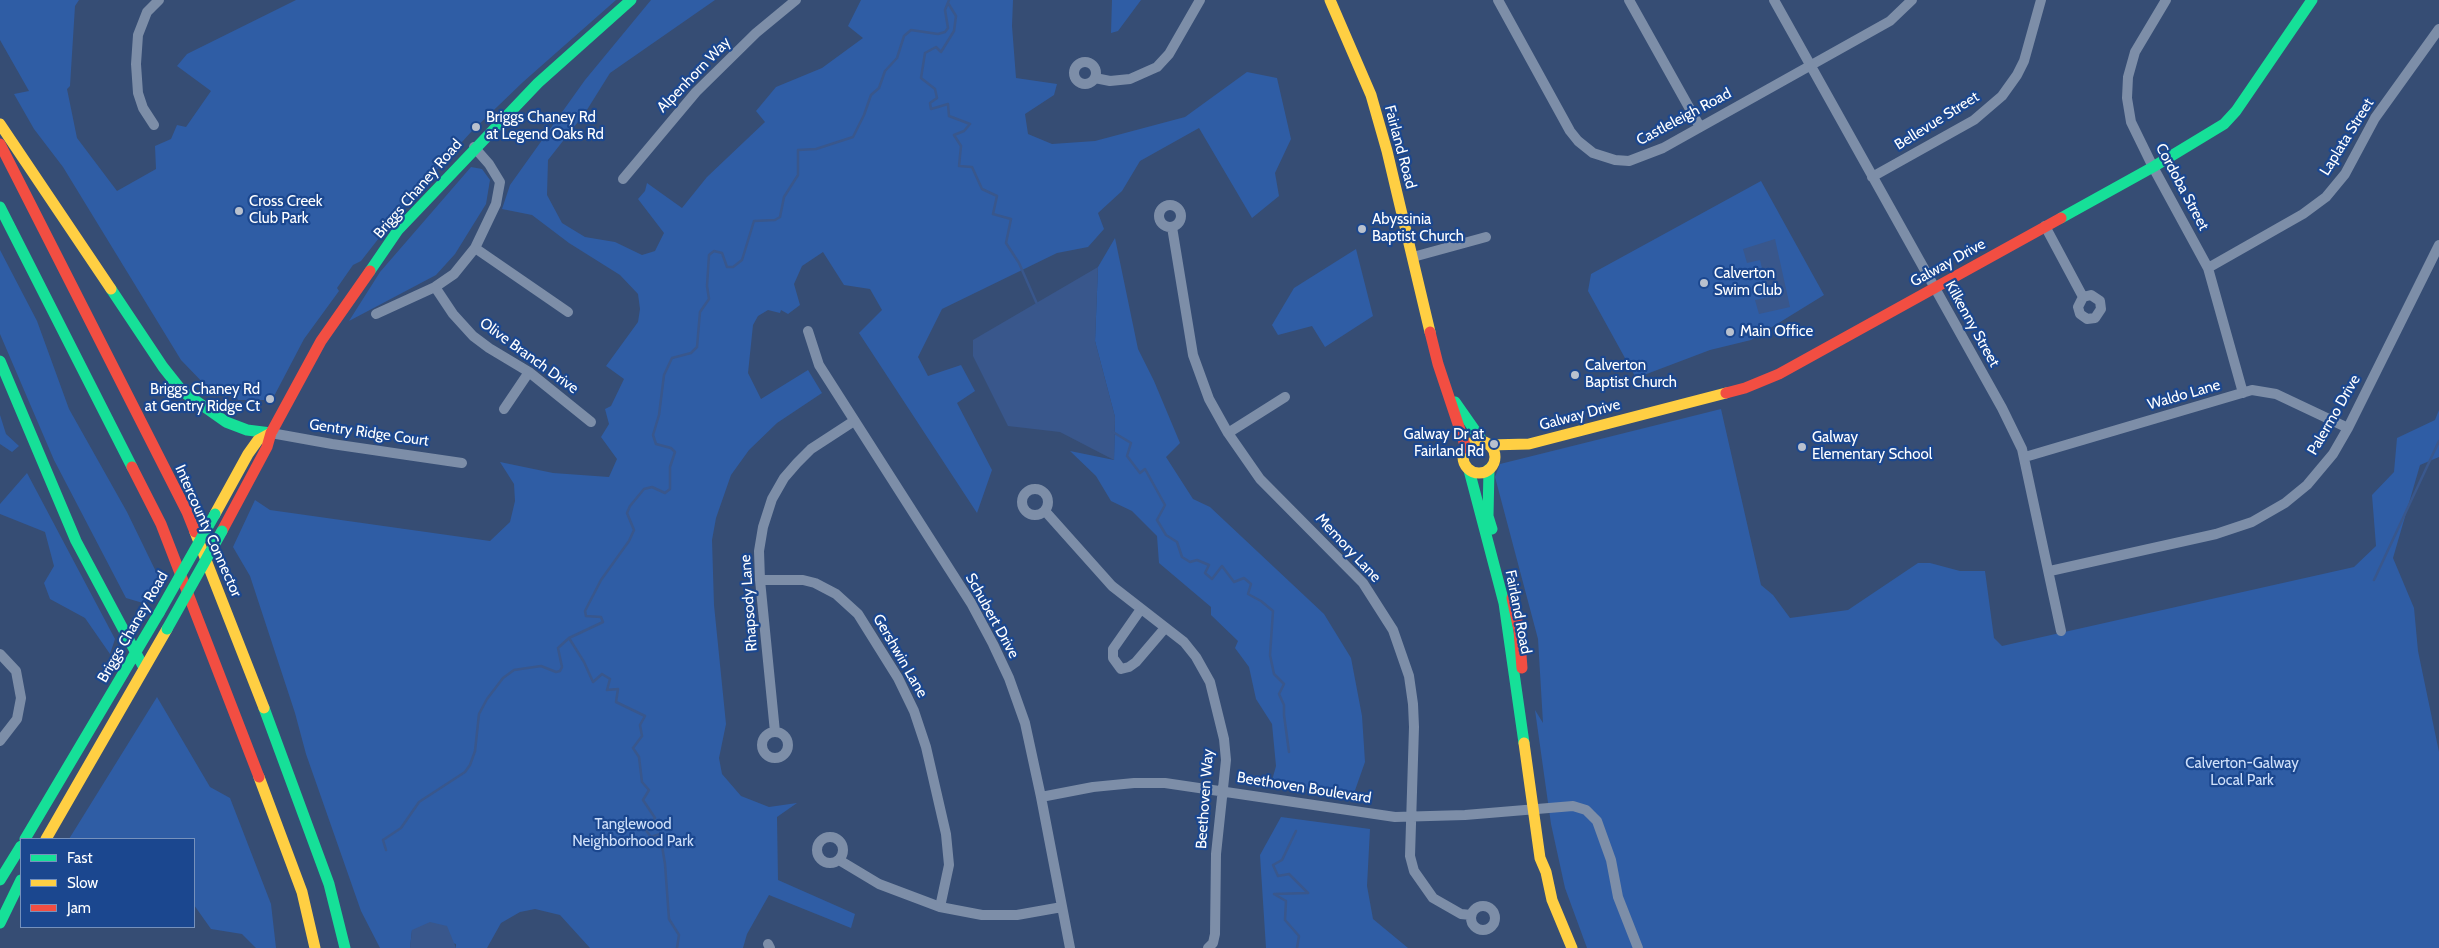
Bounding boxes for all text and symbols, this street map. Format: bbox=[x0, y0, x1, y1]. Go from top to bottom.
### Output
street label: Alpenhorn Way bbox=[653, 33, 735, 117]
street label: Castleleigh Road bbox=[1634, 84, 1734, 150]
street label: Bellevue Street bbox=[1891, 88, 1983, 154]
street label: Laplata Street bbox=[2316, 95, 2378, 179]
street label: Fairland Road bbox=[1380, 103, 1420, 191]
place label: Briggs Chaney Rd at Legend Oaks Rd bbox=[486, 109, 604, 144]
marker: Briggs Chaney Rd at Legend Oaks Rd bbox=[470, 121, 482, 133]
street label: Briggs Chaney Road bbox=[370, 136, 466, 242]
street label: Cordoba Street bbox=[2152, 140, 2212, 234]
place label: Cross Creek Club Park bbox=[249, 193, 322, 228]
marker: Cross Creek Club Park bbox=[233, 205, 245, 217]
place label: Abyssinia Baptist Church bbox=[1372, 211, 1464, 246]
marker: Abyssinia Baptist Church bbox=[1356, 223, 1368, 235]
street label: Galway Drive bbox=[1907, 235, 1989, 291]
place label: Calverton Swim Club bbox=[1714, 265, 1782, 300]
marker: Calverton Swim Club bbox=[1698, 277, 1710, 289]
street label: Kilkenny Street bbox=[1941, 278, 2003, 370]
street label: Olive Branch Drive bbox=[476, 314, 582, 398]
place label: Main Office bbox=[1740, 323, 1813, 341]
marker: Main Office bbox=[1724, 326, 1736, 338]
place label: Calverton Baptist Church bbox=[1585, 357, 1677, 392]
marker: Calverton Baptist Church bbox=[1569, 369, 1581, 381]
street label: Palermo Drive bbox=[2304, 372, 2364, 458]
street label: Waldo Lane bbox=[2145, 376, 2223, 414]
place label: Briggs Chaney Rd at Gentry Ridge Ct bbox=[145, 381, 260, 416]
marker: Briggs Chaney Rd at Gentry Ridge Ct bbox=[264, 393, 276, 405]
street label: Galway Drive bbox=[1538, 396, 1622, 434]
street label: Gentry Ridge Court bbox=[308, 416, 430, 450]
place label: Galway Dr at Fairland Rd bbox=[1404, 426, 1484, 461]
place label: Galway Elementary School bbox=[1812, 429, 1932, 464]
marker: Galway Dr at Fairland Rd bbox=[1488, 438, 1500, 450]
marker: Galway Elementary School bbox=[1796, 441, 1808, 453]
street label: Intercounty Connector bbox=[171, 462, 245, 600]
street label: Memory Lane bbox=[1312, 510, 1384, 586]
street label: Rhapsody Lane bbox=[737, 554, 761, 652]
street label: Briggs Chaney Road bbox=[94, 568, 172, 686]
street label: Fairland Road bbox=[1501, 568, 1535, 656]
street label: Schubert Drive bbox=[961, 570, 1023, 662]
street label: Gershwin Lane bbox=[869, 611, 931, 701]
street label: Beethoven Way bbox=[1193, 748, 1217, 850]
park label: Calverton-Galway Local Park bbox=[2185, 755, 2299, 790]
street label: Beethoven Boulevard bbox=[1236, 768, 1372, 808]
park label: Tanglewood Neighborhood Park bbox=[572, 816, 694, 851]
legend bbox=[20, 838, 195, 928]
text: Fast bbox=[67, 849, 92, 867]
text: Slow bbox=[67, 874, 98, 892]
text: Jam bbox=[67, 899, 91, 917]

